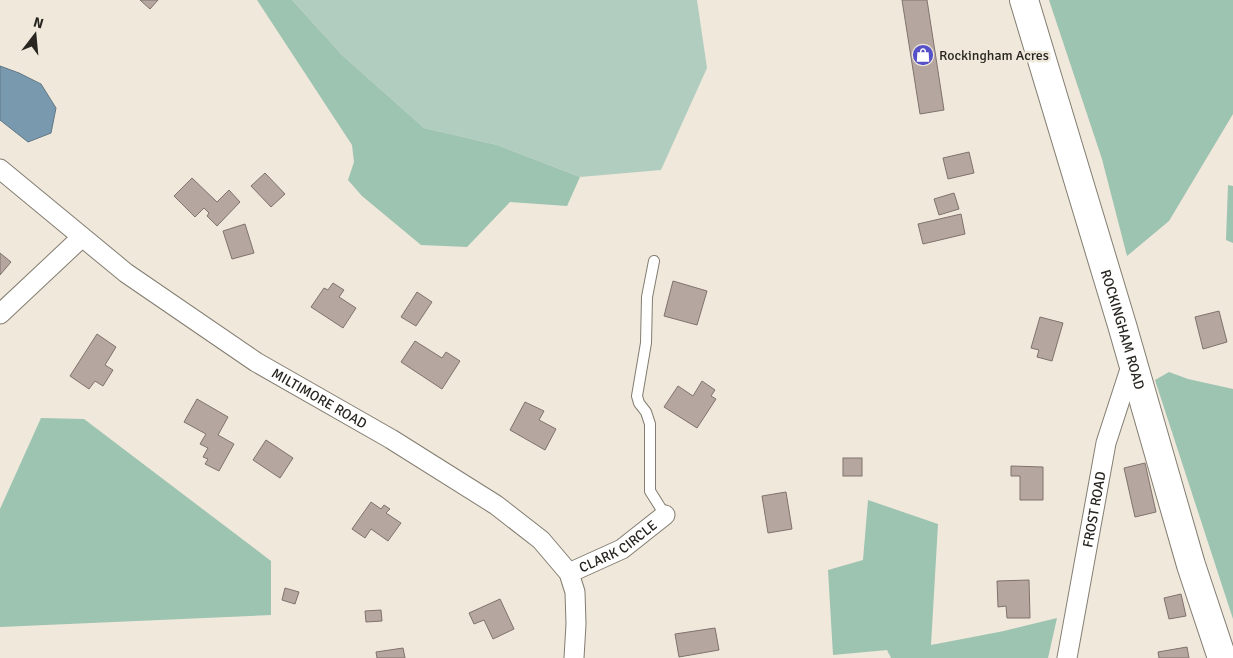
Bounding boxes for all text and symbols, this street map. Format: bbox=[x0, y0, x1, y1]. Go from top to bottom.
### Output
north arrow bbox=[10, 10, 60, 60]
text: N bbox=[31, 13, 45, 32]
shop icon: Rockingham Acres bbox=[911, 43, 935, 67]
place label: Rockingham Acres bbox=[939, 47, 1049, 64]
street label: ROCKINGHAM ROAD bbox=[1097, 268, 1148, 392]
street label: MILTIMORE ROAD bbox=[269, 365, 370, 433]
street label: FROST ROAD bbox=[1079, 470, 1110, 549]
street label: CLARK CIRCLE bbox=[576, 517, 661, 576]

